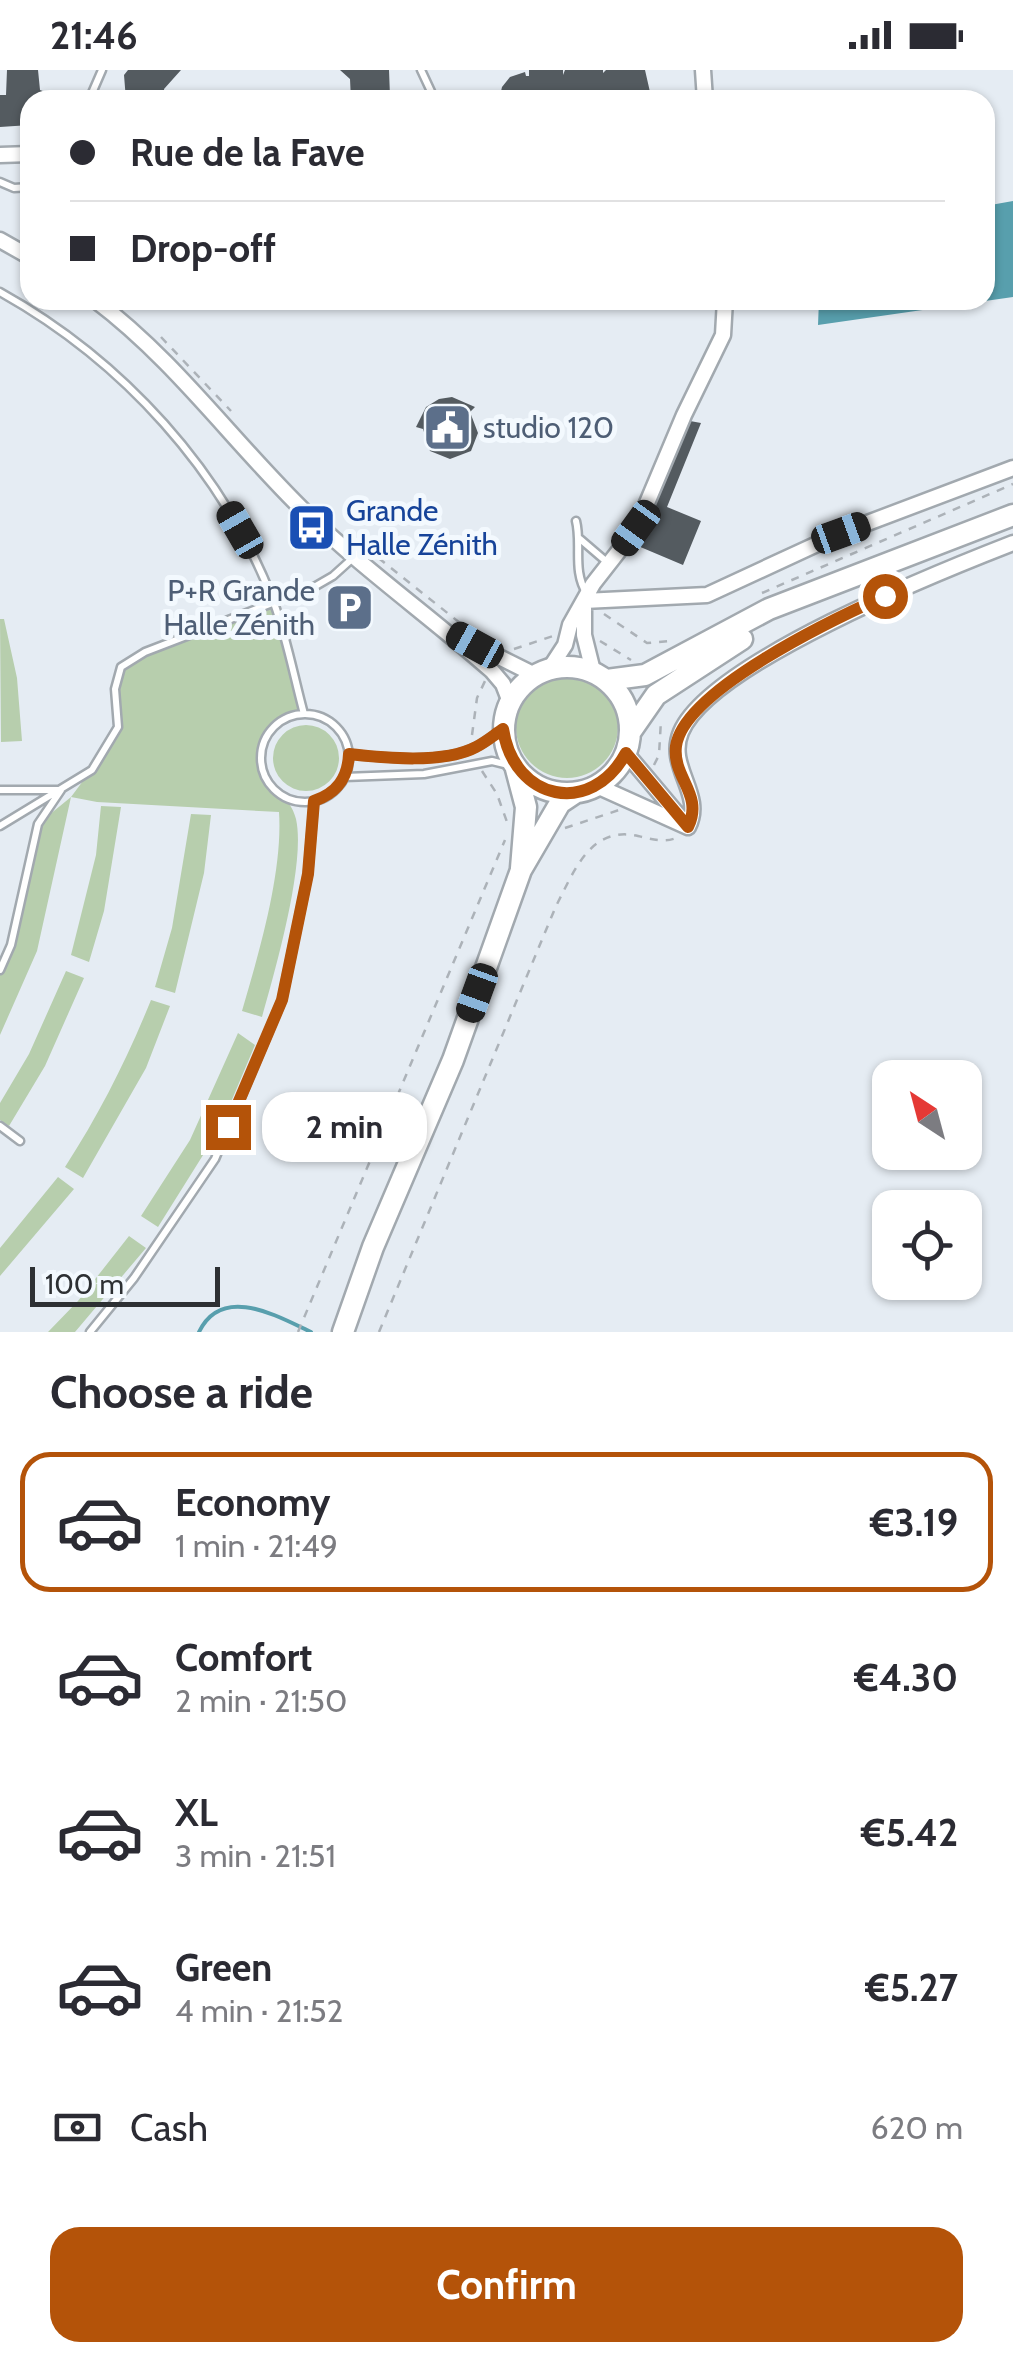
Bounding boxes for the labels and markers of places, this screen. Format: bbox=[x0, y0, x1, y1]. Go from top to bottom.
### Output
public building icon: studio 120 bbox=[422, 402, 474, 454]
place label: studio 120 bbox=[483, 409, 614, 446]
place label: Grande Halle Zénith bbox=[346, 492, 498, 563]
bus stop icon: Grande Halle Zénith bbox=[285, 502, 337, 554]
place label: P+R Grande Halle Zénith bbox=[163, 572, 315, 643]
parking icon: P+R Grande Halle Zénith bbox=[324, 582, 376, 634]

